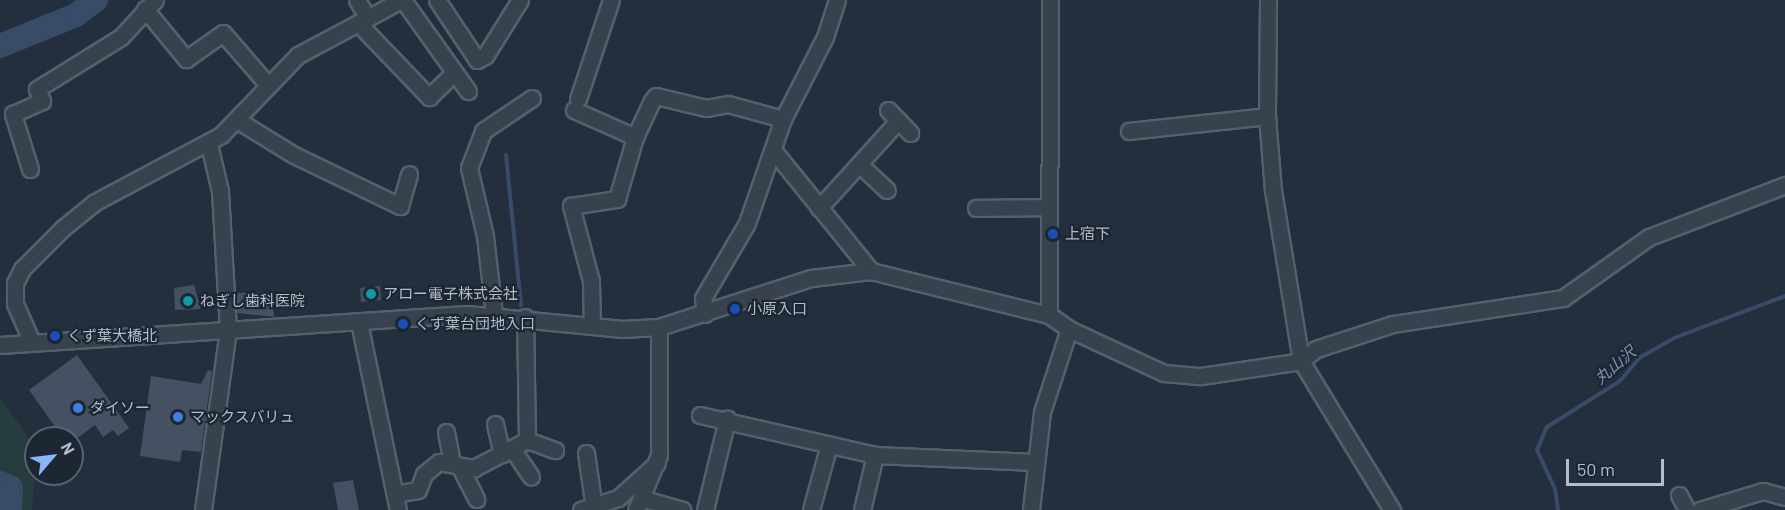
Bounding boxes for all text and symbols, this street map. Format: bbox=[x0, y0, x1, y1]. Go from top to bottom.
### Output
place label: 上宿下 bbox=[1065, 225, 1110, 243]
marker: 上宿下 bbox=[1046, 227, 1060, 241]
place label: アロー電子株式会社 bbox=[383, 285, 518, 303]
marker: アロー電子株式会社 bbox=[364, 287, 378, 301]
place label: ねぎし歯科医院 bbox=[200, 292, 305, 310]
marker: ねぎし歯科医院 bbox=[181, 294, 195, 308]
place label: 小原入口 bbox=[747, 300, 807, 318]
marker: 小原入口 bbox=[728, 302, 742, 316]
place label: くず葉台団地入口 bbox=[415, 315, 535, 333]
marker: くず葉台団地入口 bbox=[396, 317, 410, 331]
place label: くず葉大橋北 bbox=[67, 327, 157, 345]
marker: くず葉大橋北 bbox=[48, 329, 62, 343]
water label: 丸山沢 bbox=[1590, 342, 1640, 388]
place label: ダイソー bbox=[90, 399, 150, 417]
marker: ダイソー bbox=[71, 401, 85, 415]
place label: マックスバリュ bbox=[190, 408, 295, 426]
marker: マックスバリュ bbox=[171, 410, 185, 424]
north arrow bbox=[24, 426, 84, 486]
text: N bbox=[58, 439, 79, 457]
scale bar bbox=[1569, 447, 1666, 485]
text: 50 m bbox=[1577, 458, 1615, 480]

